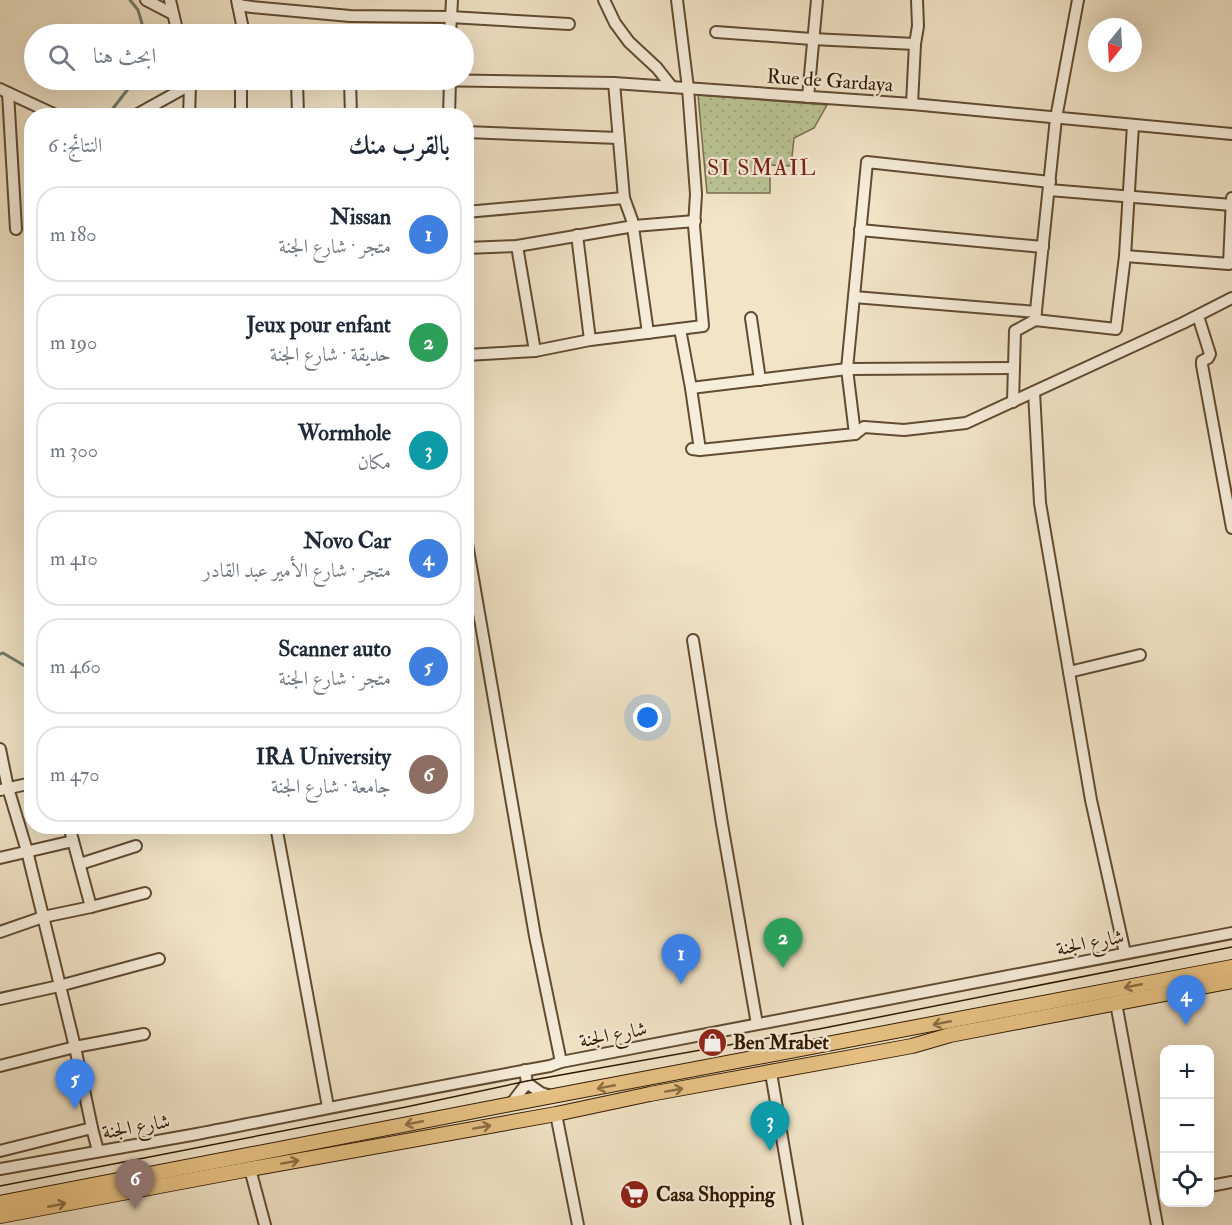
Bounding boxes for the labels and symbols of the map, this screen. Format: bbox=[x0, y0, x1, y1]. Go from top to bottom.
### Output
north arrow bbox=[1088, 18, 1142, 72]
street label: Rue de Gardaya bbox=[766, 64, 895, 97]
district label: SI SMAIL bbox=[707, 154, 817, 182]
your location bbox=[633, 703, 662, 732]
pin: 2 bbox=[764, 918, 802, 968]
street label: شارع الجنة bbox=[1054, 924, 1127, 966]
pin: 1 bbox=[662, 934, 700, 984]
pin: 4 bbox=[1166, 976, 1206, 1025]
one-way arrow bbox=[1124, 981, 1144, 992]
street label: شارع الجنة bbox=[577, 1016, 650, 1058]
one-way arrow bbox=[932, 1018, 952, 1029]
shop icon: Ben Mrabet bbox=[696, 1026, 728, 1058]
place label: Ben Mrabet bbox=[733, 1030, 829, 1055]
pin: 5 bbox=[56, 1060, 94, 1109]
one-way arrow bbox=[596, 1082, 616, 1093]
one-way arrow bbox=[663, 1084, 683, 1095]
pin: 3 bbox=[750, 1102, 790, 1151]
street label: شارع الجنة bbox=[100, 1108, 173, 1150]
one-way arrow bbox=[405, 1118, 425, 1129]
one-way arrow bbox=[472, 1122, 492, 1133]
one-way arrow bbox=[280, 1156, 300, 1167]
pin: 6 bbox=[116, 1160, 154, 1209]
supermarket icon: Casa Shopping bbox=[619, 1178, 651, 1210]
place label: Casa Shopping bbox=[656, 1182, 776, 1208]
one-way arrow bbox=[47, 1199, 67, 1210]

